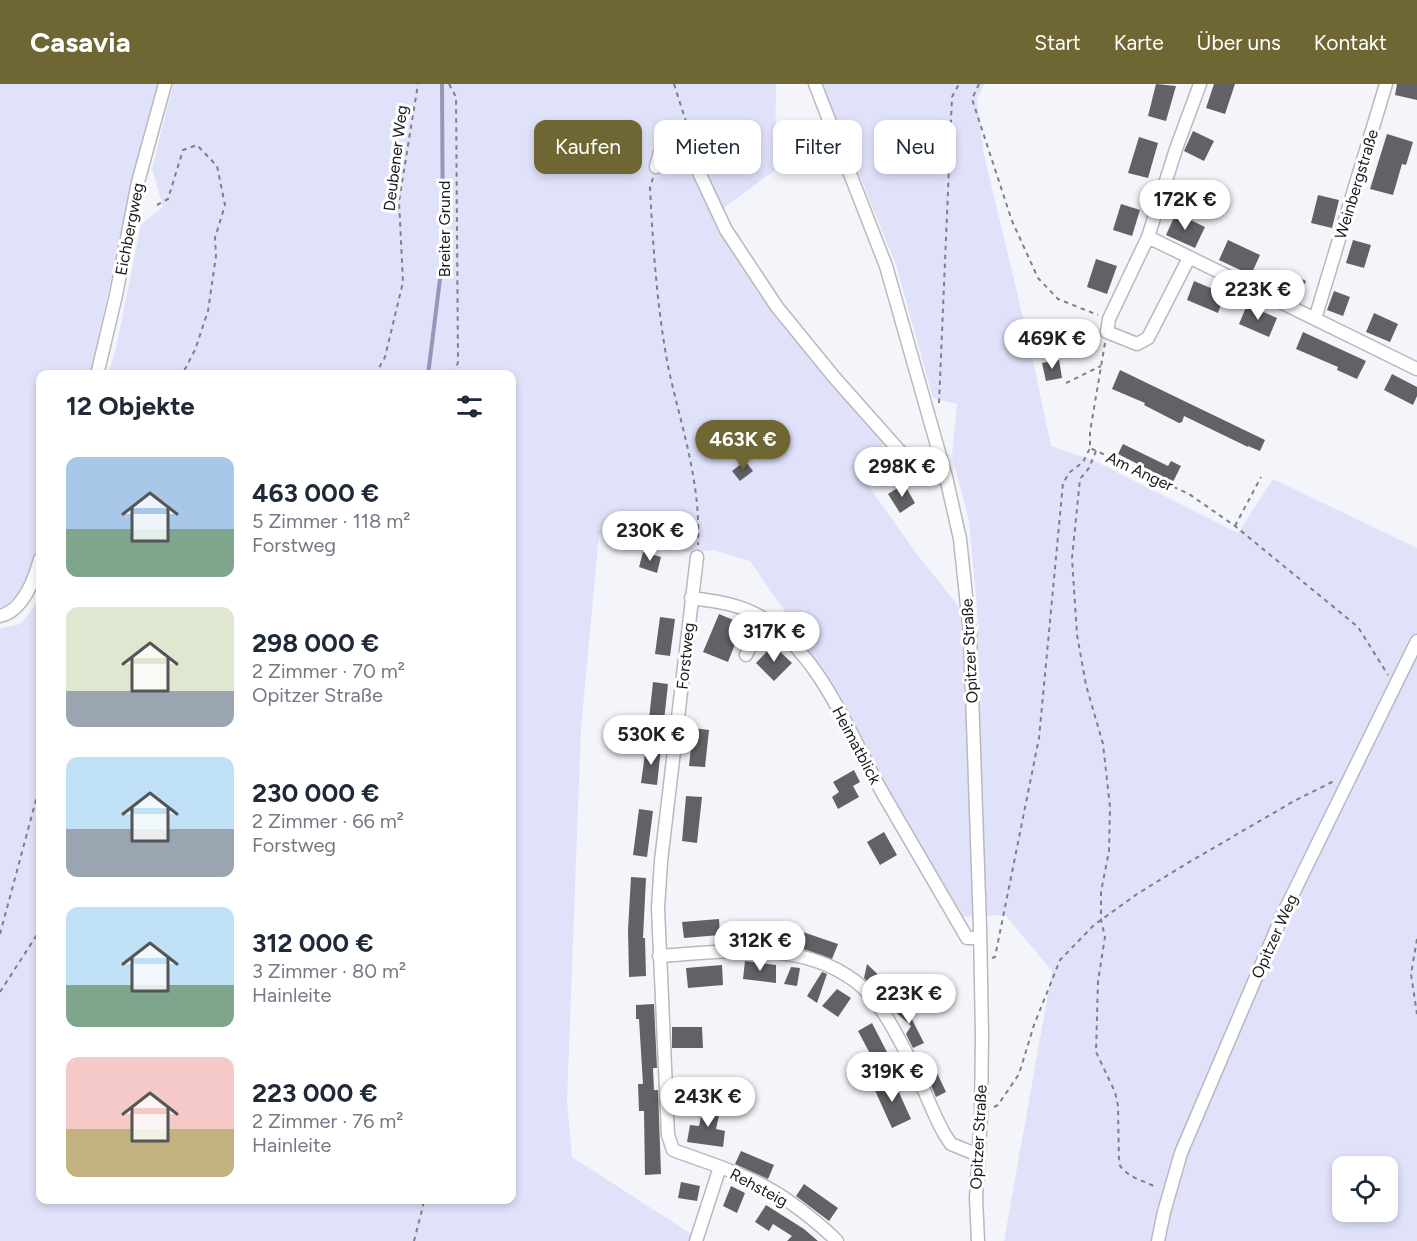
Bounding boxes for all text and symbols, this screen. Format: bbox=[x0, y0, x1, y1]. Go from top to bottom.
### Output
text: Casavia bbox=[30, 25, 131, 59]
text: Start bbox=[1034, 30, 1081, 55]
text: Karte bbox=[1114, 30, 1164, 55]
text: Über uns bbox=[1197, 30, 1281, 55]
text: Kontakt bbox=[1314, 30, 1387, 55]
street label: Deubener Weg bbox=[380, 104, 411, 212]
chip: Kaufen bbox=[534, 120, 642, 174]
chip: Mieten bbox=[654, 120, 761, 174]
chip: Filter bbox=[773, 120, 862, 174]
chip: Neu bbox=[874, 120, 956, 174]
street label: Weinbergstraße bbox=[1331, 127, 1382, 241]
pin: 172K € bbox=[1136, 180, 1234, 231]
street label: Eichbergweg bbox=[111, 181, 148, 277]
street label: Breiter Grund bbox=[435, 181, 454, 277]
text: 172K € bbox=[1153, 187, 1217, 211]
pin: 223K € bbox=[1209, 270, 1307, 321]
text: 223K € bbox=[1225, 277, 1291, 301]
pin: 469K € bbox=[1003, 319, 1101, 370]
text: 469K € bbox=[1018, 326, 1086, 350]
text: 12 Objekte bbox=[66, 390, 195, 422]
icon: filters bbox=[453, 390, 486, 423]
pin: 463K € bbox=[694, 420, 792, 471]
text: 463K € bbox=[709, 427, 777, 451]
pin: 298K € bbox=[853, 447, 951, 498]
street label: Am Anger bbox=[1103, 448, 1177, 495]
text: 298K € bbox=[868, 454, 936, 478]
text: 463 000 € bbox=[252, 477, 379, 509]
icon: home bbox=[114, 481, 186, 553]
text: 5 Zimmer · 118 m² bbox=[252, 509, 411, 533]
pin: 230K € bbox=[601, 511, 699, 562]
text: 230K € bbox=[616, 518, 684, 542]
text: Forstweg bbox=[252, 533, 336, 557]
street label: Opitzer Straße bbox=[957, 598, 982, 704]
pin: 317K € bbox=[725, 612, 823, 663]
text: 317K € bbox=[743, 619, 805, 643]
street label: Forstweg bbox=[673, 622, 698, 691]
text: 298 000 € bbox=[252, 627, 379, 659]
icon: home bbox=[114, 631, 186, 703]
text: 2 Zimmer · 70 m² bbox=[252, 659, 405, 683]
text: Opitzer Straße bbox=[252, 683, 383, 707]
street label: Heimatblick bbox=[828, 703, 885, 788]
pin: 530K € bbox=[602, 715, 700, 766]
text: 530K € bbox=[617, 722, 685, 746]
text: 230 000 € bbox=[252, 777, 379, 809]
icon: home bbox=[114, 781, 186, 853]
text: 2 Zimmer · 66 m² bbox=[252, 809, 404, 833]
text: Forstweg bbox=[252, 833, 336, 857]
street label: Opitzer Weg bbox=[1247, 891, 1302, 981]
pin: 312K € bbox=[711, 921, 809, 972]
text: 312 000 € bbox=[252, 927, 373, 959]
text: 312K € bbox=[728, 928, 792, 952]
icon: home bbox=[114, 931, 186, 1003]
text: 3 Zimmer · 80 m² bbox=[252, 959, 406, 983]
pin: 223K € bbox=[860, 974, 958, 1025]
text: 223K € bbox=[876, 981, 942, 1005]
text: Hainleite bbox=[252, 983, 331, 1007]
pin: 319K € bbox=[843, 1052, 941, 1103]
text: 319K € bbox=[860, 1059, 924, 1083]
text: 223 000 € bbox=[252, 1077, 378, 1109]
pin: 243K € bbox=[659, 1077, 757, 1128]
icon: home bbox=[114, 1081, 186, 1153]
text: 243K € bbox=[674, 1084, 742, 1108]
street label: Opitzer Straße bbox=[966, 1084, 991, 1190]
text: 2 Zimmer · 76 m² bbox=[252, 1109, 404, 1133]
text: Hainleite bbox=[252, 1133, 331, 1157]
map controls bbox=[1332, 1156, 1398, 1222]
button: locate bbox=[1332, 1156, 1398, 1222]
street label: Rehsteig bbox=[726, 1164, 791, 1211]

